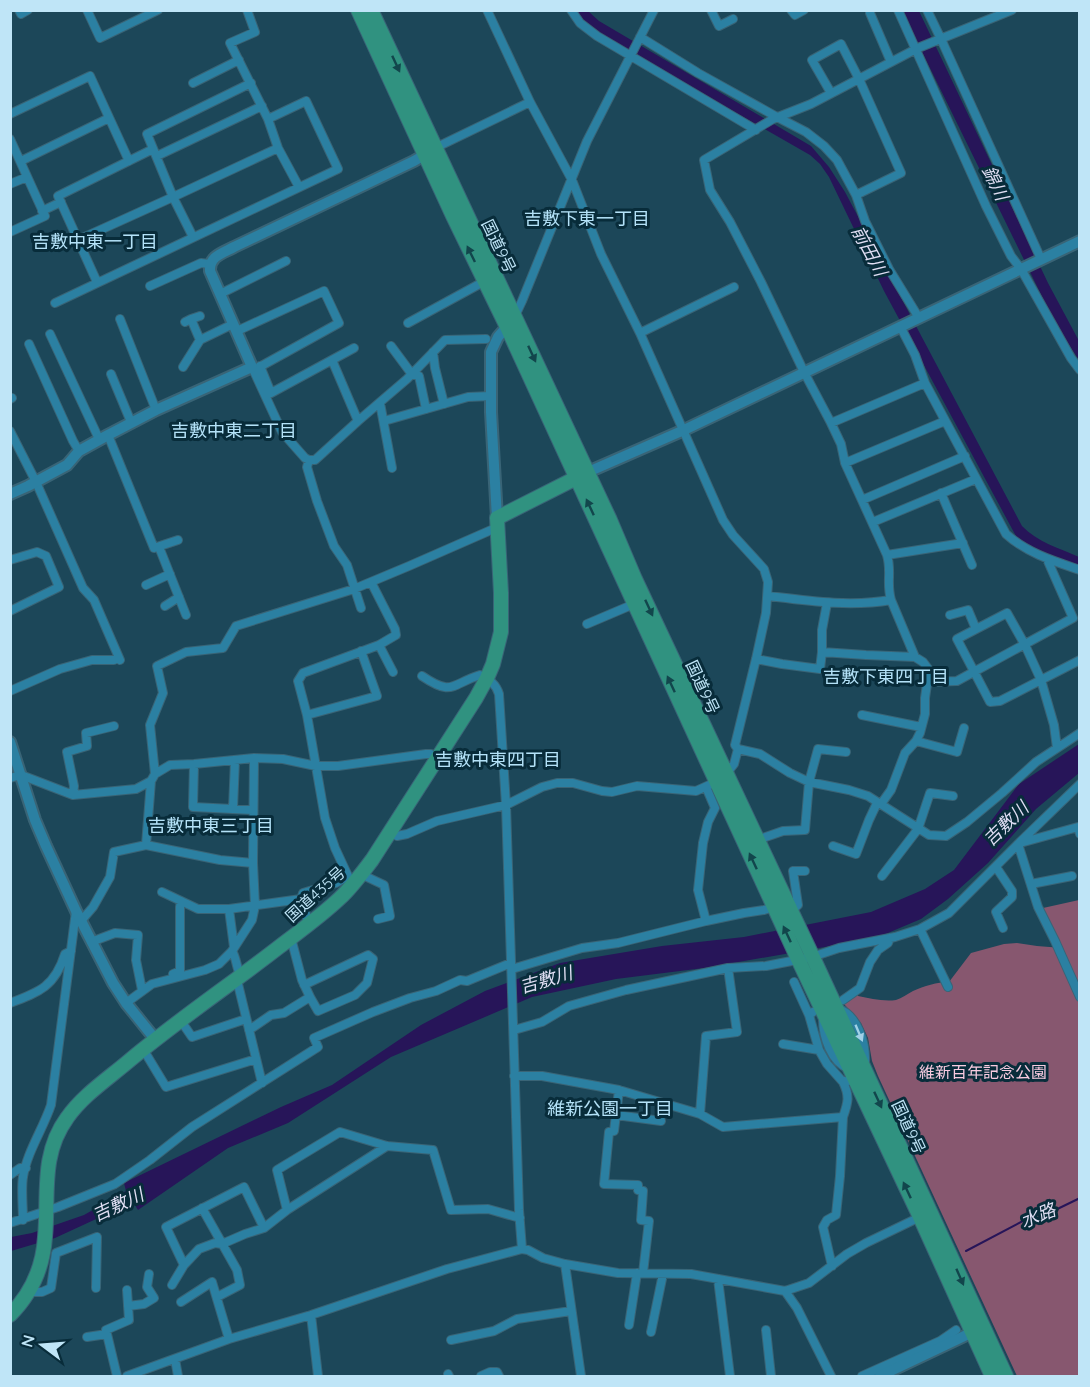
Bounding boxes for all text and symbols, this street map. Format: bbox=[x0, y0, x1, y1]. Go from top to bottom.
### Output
one-way arrow bbox=[391, 55, 400, 72]
water label: 錦川 bbox=[977, 162, 1015, 206]
district label: 吉敷下東一丁目 bbox=[524, 207, 650, 230]
street label: 国道9号 bbox=[478, 216, 520, 276]
water label: 前田川 bbox=[847, 222, 893, 282]
district label: 吉敷中東一丁目 bbox=[32, 230, 158, 253]
one-way arrow bbox=[467, 245, 476, 262]
one-way arrow bbox=[528, 346, 537, 363]
district label: 吉敷中東二丁目 bbox=[171, 419, 297, 442]
one-way arrow bbox=[585, 498, 594, 515]
one-way arrow bbox=[644, 599, 653, 616]
street label: 国道9号 bbox=[682, 657, 724, 717]
district label: 吉敷下東四丁目 bbox=[823, 665, 949, 688]
one-way arrow bbox=[666, 675, 675, 692]
district label: 吉敷中東四丁目 bbox=[435, 748, 561, 771]
water label: 吉敷川 bbox=[978, 795, 1035, 851]
district label: 吉敷中東三丁目 bbox=[148, 814, 274, 837]
one-way arrow bbox=[748, 851, 758, 869]
street label: 国道435号 bbox=[281, 862, 349, 926]
one-way arrow bbox=[782, 925, 792, 943]
water label: 吉敷川 bbox=[517, 960, 577, 998]
one-way arrow bbox=[855, 1025, 864, 1042]
park label: 維新百年記念公園 bbox=[919, 1062, 1047, 1082]
one-way arrow bbox=[874, 1092, 883, 1109]
district label: 維新公園一丁目 bbox=[547, 1097, 673, 1120]
street label: 国道9号 bbox=[888, 1097, 930, 1157]
one-way arrow bbox=[902, 1181, 911, 1198]
water label: 吉敷川 bbox=[88, 1182, 149, 1226]
water label: 水路 bbox=[1017, 1197, 1061, 1233]
one-way arrow bbox=[956, 1268, 965, 1285]
north arrow bbox=[12, 1315, 72, 1375]
text: N bbox=[16, 1332, 39, 1349]

